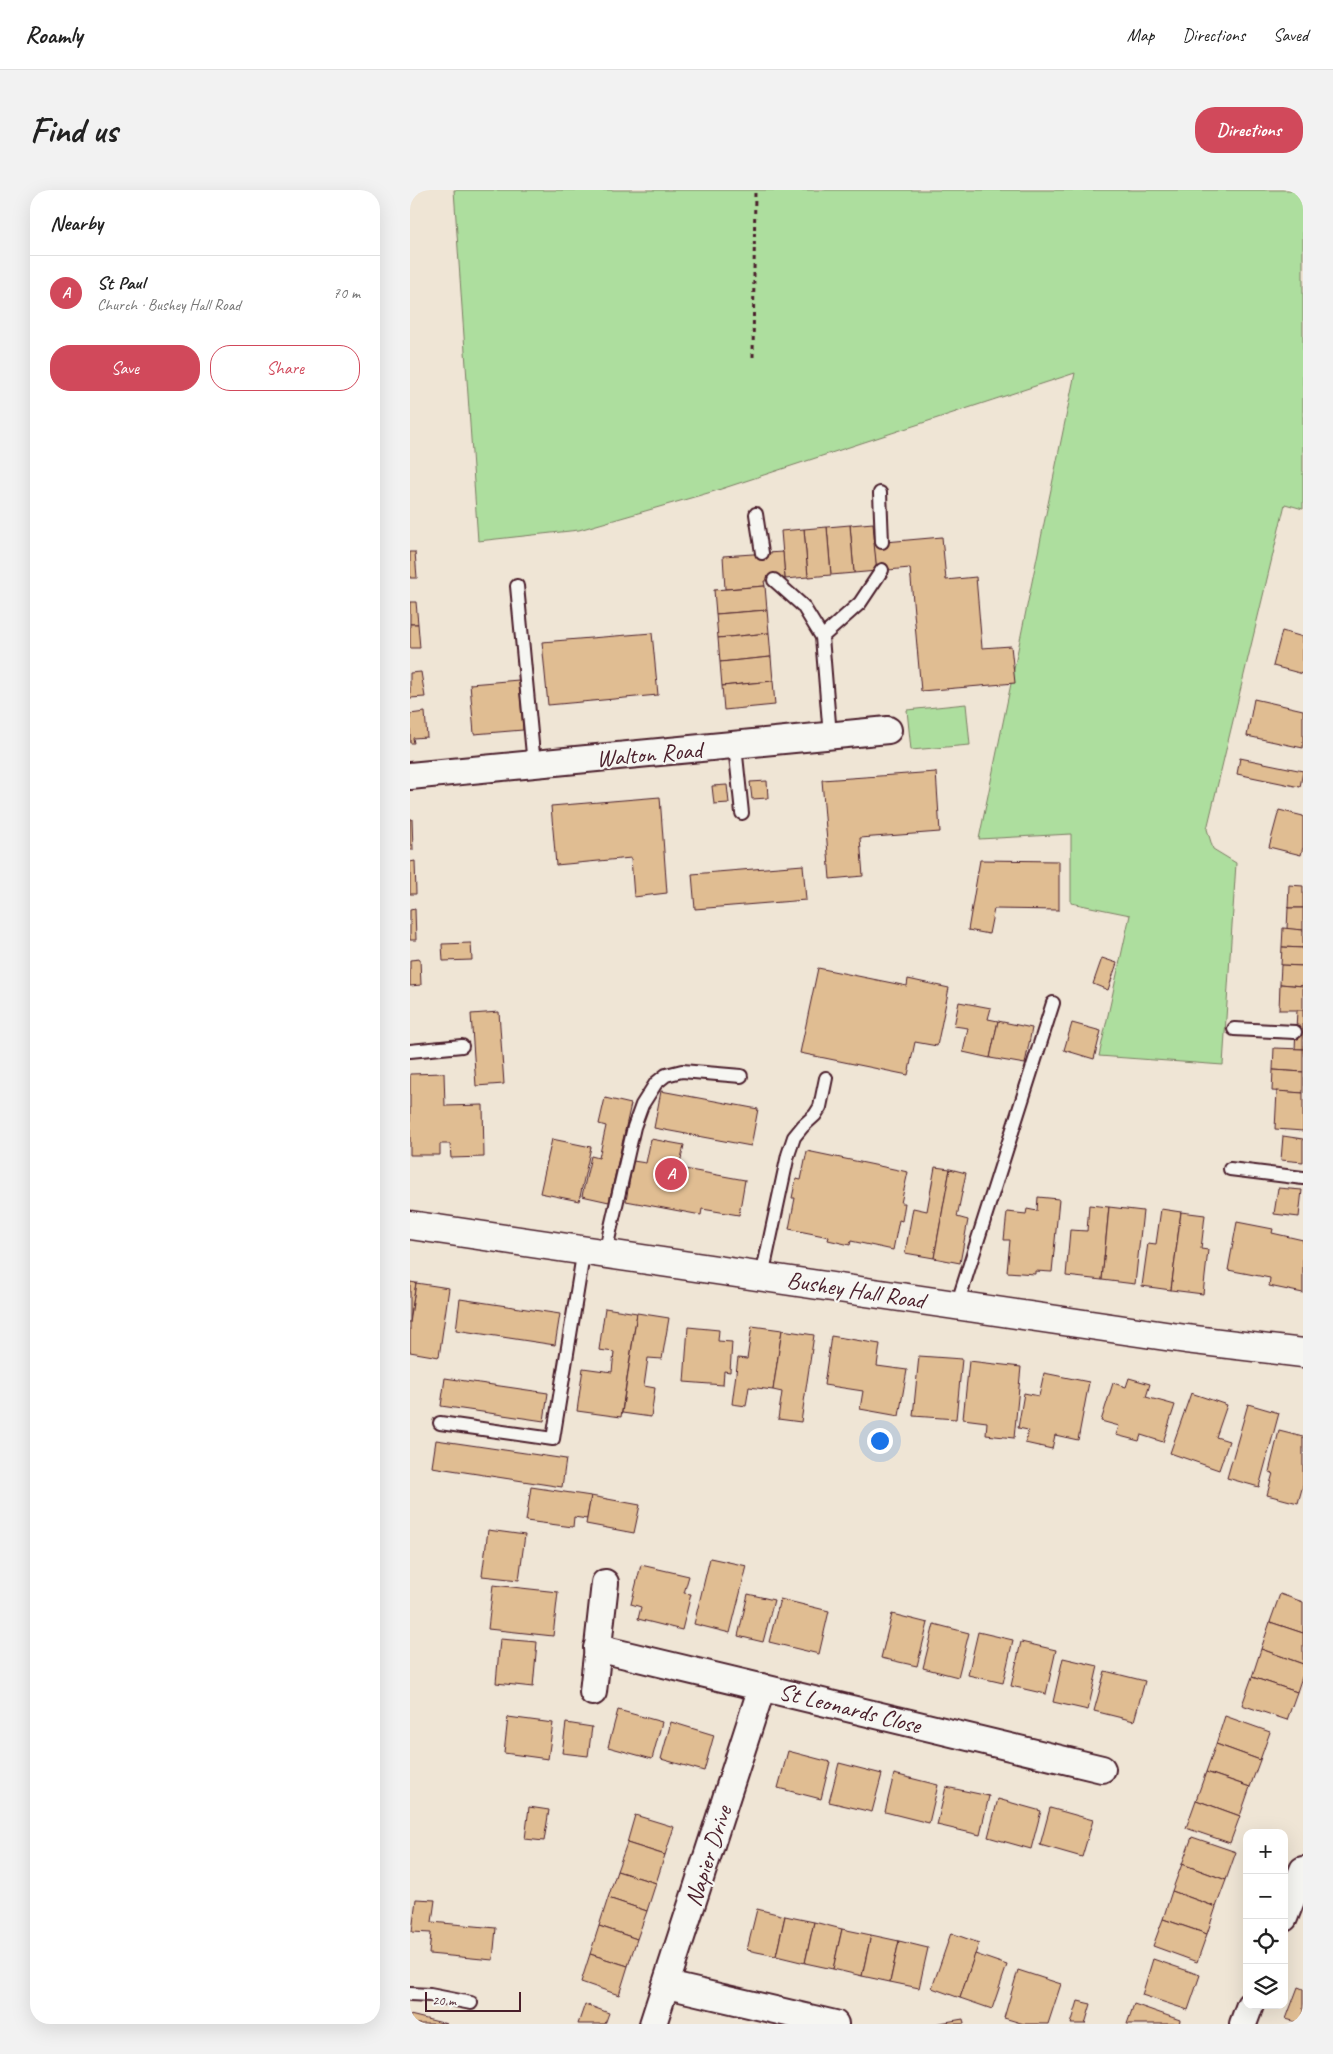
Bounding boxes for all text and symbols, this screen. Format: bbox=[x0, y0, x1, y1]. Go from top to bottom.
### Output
text: Roamly bbox=[25, 20, 82, 50]
text: Map bbox=[1127, 24, 1154, 46]
text: Directions bbox=[1182, 24, 1245, 46]
text: Saved bbox=[1273, 24, 1308, 46]
button: Directions bbox=[1195, 107, 1303, 153]
text: Find us bbox=[30, 108, 117, 153]
text: Nearby bbox=[50, 210, 103, 236]
text: St Paul bbox=[97, 271, 145, 295]
text: A bbox=[62, 283, 70, 303]
text: 70 m bbox=[333, 283, 360, 303]
text: Church · Bushey Hall Road bbox=[97, 295, 240, 315]
button: Save bbox=[50, 345, 200, 391]
button: Share bbox=[210, 345, 360, 391]
street label: Walton Road bbox=[595, 734, 707, 774]
pin: A bbox=[655, 1155, 687, 1193]
street label: Bushey Hall Road bbox=[785, 1264, 931, 1316]
your location bbox=[867, 1428, 893, 1454]
street label: St Leonards Close bbox=[776, 1676, 926, 1741]
street label: Napier Drive bbox=[678, 1800, 739, 1910]
map controls bbox=[1243, 1829, 1288, 2009]
button: + bbox=[1243, 1829, 1288, 1874]
button: − bbox=[1243, 1874, 1288, 1919]
button: locate bbox=[1243, 1919, 1288, 1964]
button: layers bbox=[1243, 1964, 1288, 2009]
scale bar bbox=[425, 1989, 521, 2012]
text: 20 m bbox=[432, 1992, 456, 2009]

